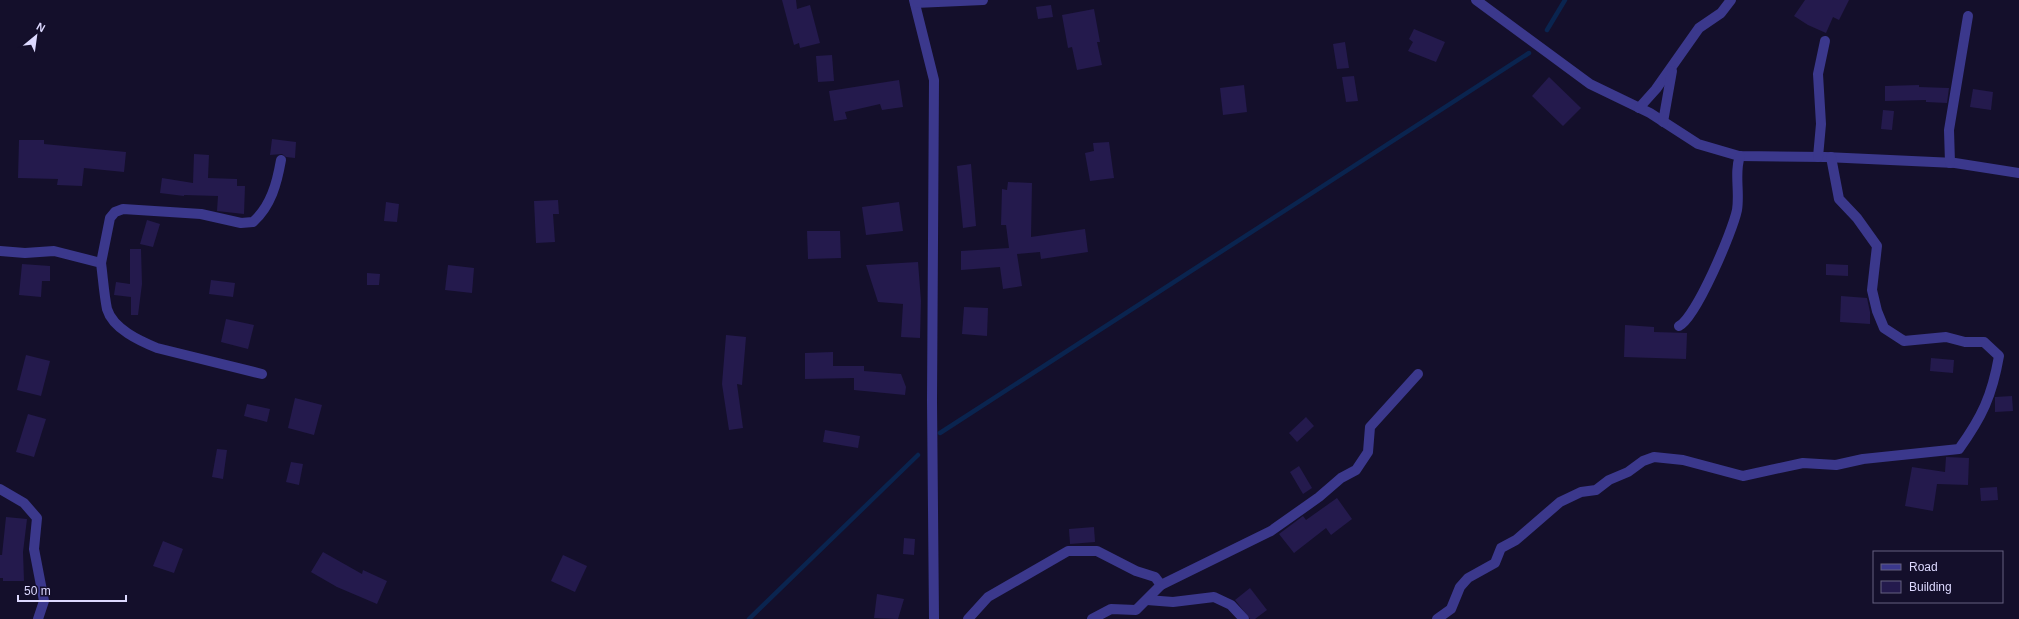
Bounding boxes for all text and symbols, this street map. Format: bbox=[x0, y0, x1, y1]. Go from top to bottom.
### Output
north arrow bbox=[16, 16, 56, 56]
text: N bbox=[34, 20, 47, 34]
legend bbox=[1873, 551, 2003, 603]
text: Road bbox=[1909, 560, 1938, 574]
scale bar bbox=[18, 577, 126, 603]
text: Building bbox=[1909, 580, 1952, 594]
text: 50 m bbox=[24, 584, 51, 598]

